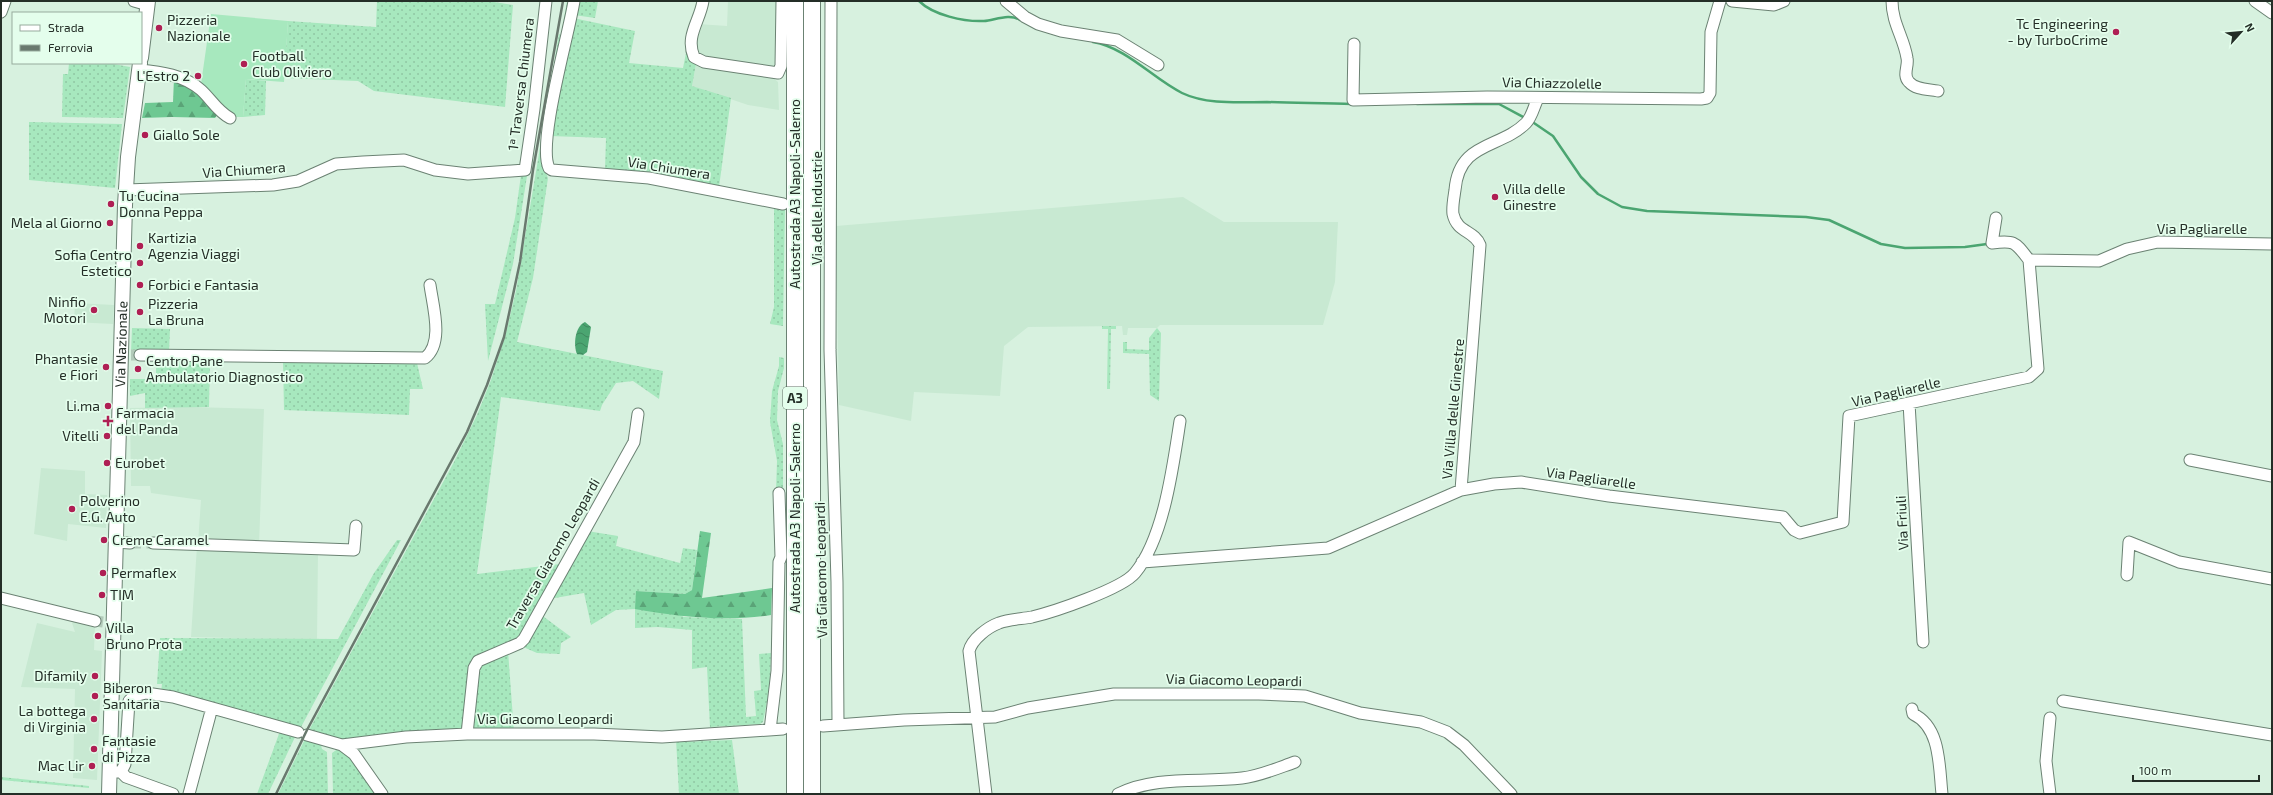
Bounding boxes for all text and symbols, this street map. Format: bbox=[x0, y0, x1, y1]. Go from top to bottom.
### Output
place label: Pizzeria Nazionale bbox=[167, 11, 231, 44]
legend bbox=[12, 12, 142, 64]
north arrow bbox=[2221, 12, 2261, 52]
place label: Tc Engineering - by TurboCrime bbox=[2008, 15, 2108, 48]
street label: 1ª Traversa Chiumera bbox=[504, 17, 537, 151]
text: Strada bbox=[48, 20, 84, 34]
text: N bbox=[2243, 21, 2258, 34]
marker: Pizzeria Nazionale bbox=[154, 23, 164, 33]
marker: Tc Engineering - by TurboCrime bbox=[2111, 27, 2121, 37]
text: Ferrovia bbox=[48, 40, 93, 54]
place label: Football Club Oliviero bbox=[252, 47, 332, 80]
marker: Football Club Oliviero bbox=[239, 59, 249, 69]
place label: L'Estro 2 bbox=[136, 67, 190, 84]
marker: L'Estro 2 bbox=[193, 71, 203, 81]
street label: Via Chiazzolelle bbox=[1502, 73, 1602, 92]
street label: Autostrada A3 Napoli-Salerno bbox=[786, 99, 803, 289]
place label: Giallo Sole bbox=[153, 126, 220, 143]
marker: Giallo Sole bbox=[140, 130, 150, 140]
street label: Via delle Industrie bbox=[808, 151, 825, 265]
street label: Via Chiumera bbox=[627, 153, 712, 182]
street label: Via Chiumera bbox=[202, 158, 286, 181]
place label: Villa delle Ginestre bbox=[1503, 180, 1566, 213]
place label: Tu Cucina Donna Peppa bbox=[119, 187, 203, 220]
marker: Villa delle Ginestre bbox=[1490, 192, 1500, 202]
marker: Tu Cucina Donna Peppa bbox=[106, 199, 116, 209]
place label: Mela al Giorno bbox=[11, 214, 102, 231]
marker: Mela al Giorno bbox=[105, 218, 115, 228]
street label: Via Pagliarelle bbox=[2157, 220, 2247, 237]
place label: Kartizia Agenzia Viaggi bbox=[148, 229, 240, 262]
marker: Kartizia Agenzia Viaggi bbox=[135, 241, 145, 251]
place label: Sofia Centro Estetico bbox=[55, 246, 132, 279]
marker: Sofia Centro Estetico bbox=[135, 258, 145, 268]
place label: Forbici e Fantasia bbox=[148, 276, 259, 293]
marker: Forbici e Fantasia bbox=[135, 280, 145, 290]
place label: Ninfio Motori bbox=[43, 293, 86, 326]
place label: Pizzeria La Bruna bbox=[148, 295, 204, 328]
street label: Via Nazionale bbox=[111, 301, 130, 388]
marker: Ninfio Motori bbox=[89, 305, 99, 315]
marker: Pizzeria La Bruna bbox=[135, 307, 145, 317]
street label: Via Villa delle Ginestre bbox=[1438, 338, 1467, 480]
place label: Phantasie e Fiori bbox=[35, 350, 98, 383]
place label: Centro Pane Ambulatorio Diagnostico bbox=[146, 352, 303, 385]
marker: Phantasie e Fiori bbox=[101, 362, 111, 372]
marker: Centro Pane Ambulatorio Diagnostico bbox=[133, 364, 143, 374]
street label: Via Pagliarelle bbox=[1850, 373, 1942, 410]
road number: A3 bbox=[783, 387, 807, 409]
place label: Li.ma bbox=[66, 397, 100, 414]
marker: Li.ma bbox=[103, 401, 113, 411]
place label: Farmacia del Panda bbox=[116, 404, 178, 437]
marker: Farmacia del Panda bbox=[103, 416, 113, 426]
street label: Autostrada A3 Napoli-Salerno bbox=[786, 423, 803, 613]
place label: Vitelli bbox=[62, 427, 99, 444]
marker: Vitelli bbox=[102, 431, 112, 441]
place label: Eurobet bbox=[115, 454, 165, 471]
marker: Eurobet bbox=[102, 458, 112, 468]
street label: Via Pagliarelle bbox=[1545, 463, 1637, 492]
street label: Traversa Giacomo Leopardi bbox=[502, 475, 603, 632]
place label: Polverino E.G. Auto bbox=[80, 492, 140, 525]
street label: Via Friuli bbox=[1892, 495, 1911, 551]
street label: Via Giacomo Leopardi bbox=[811, 502, 830, 638]
marker: Polverino E.G. Auto bbox=[67, 504, 77, 514]
place label: Creme Caramel bbox=[112, 531, 210, 548]
marker: Creme Caramel bbox=[99, 535, 109, 545]
place label: Permaflex bbox=[111, 564, 177, 581]
marker: Permaflex bbox=[98, 568, 108, 578]
place label: TIM bbox=[110, 586, 134, 603]
marker: TIM bbox=[97, 590, 107, 600]
place label: Villa Bruno Prota bbox=[106, 619, 182, 652]
marker: Villa Bruno Prota bbox=[93, 631, 103, 641]
place label: Difamily bbox=[34, 667, 88, 684]
street label: Via Giacomo Leopardi bbox=[1166, 670, 1302, 689]
marker: Difamily bbox=[90, 671, 100, 681]
place label: Biberon Sanitaria bbox=[103, 679, 160, 712]
marker: Biberon Sanitaria bbox=[90, 691, 100, 701]
place label: La bottega di Virginia bbox=[18, 702, 86, 735]
street label: Via Giacomo Leopardi bbox=[477, 710, 613, 727]
marker: La bottega di Virginia bbox=[89, 714, 99, 724]
place label: Fantasie di Pizza bbox=[102, 732, 156, 765]
marker: Fantasie di Pizza bbox=[89, 744, 99, 754]
place label: Mac Lir bbox=[38, 757, 84, 774]
scale bar bbox=[2133, 757, 2259, 783]
marker: Mac Lir bbox=[87, 761, 97, 771]
text: 100 m bbox=[2139, 763, 2171, 777]

